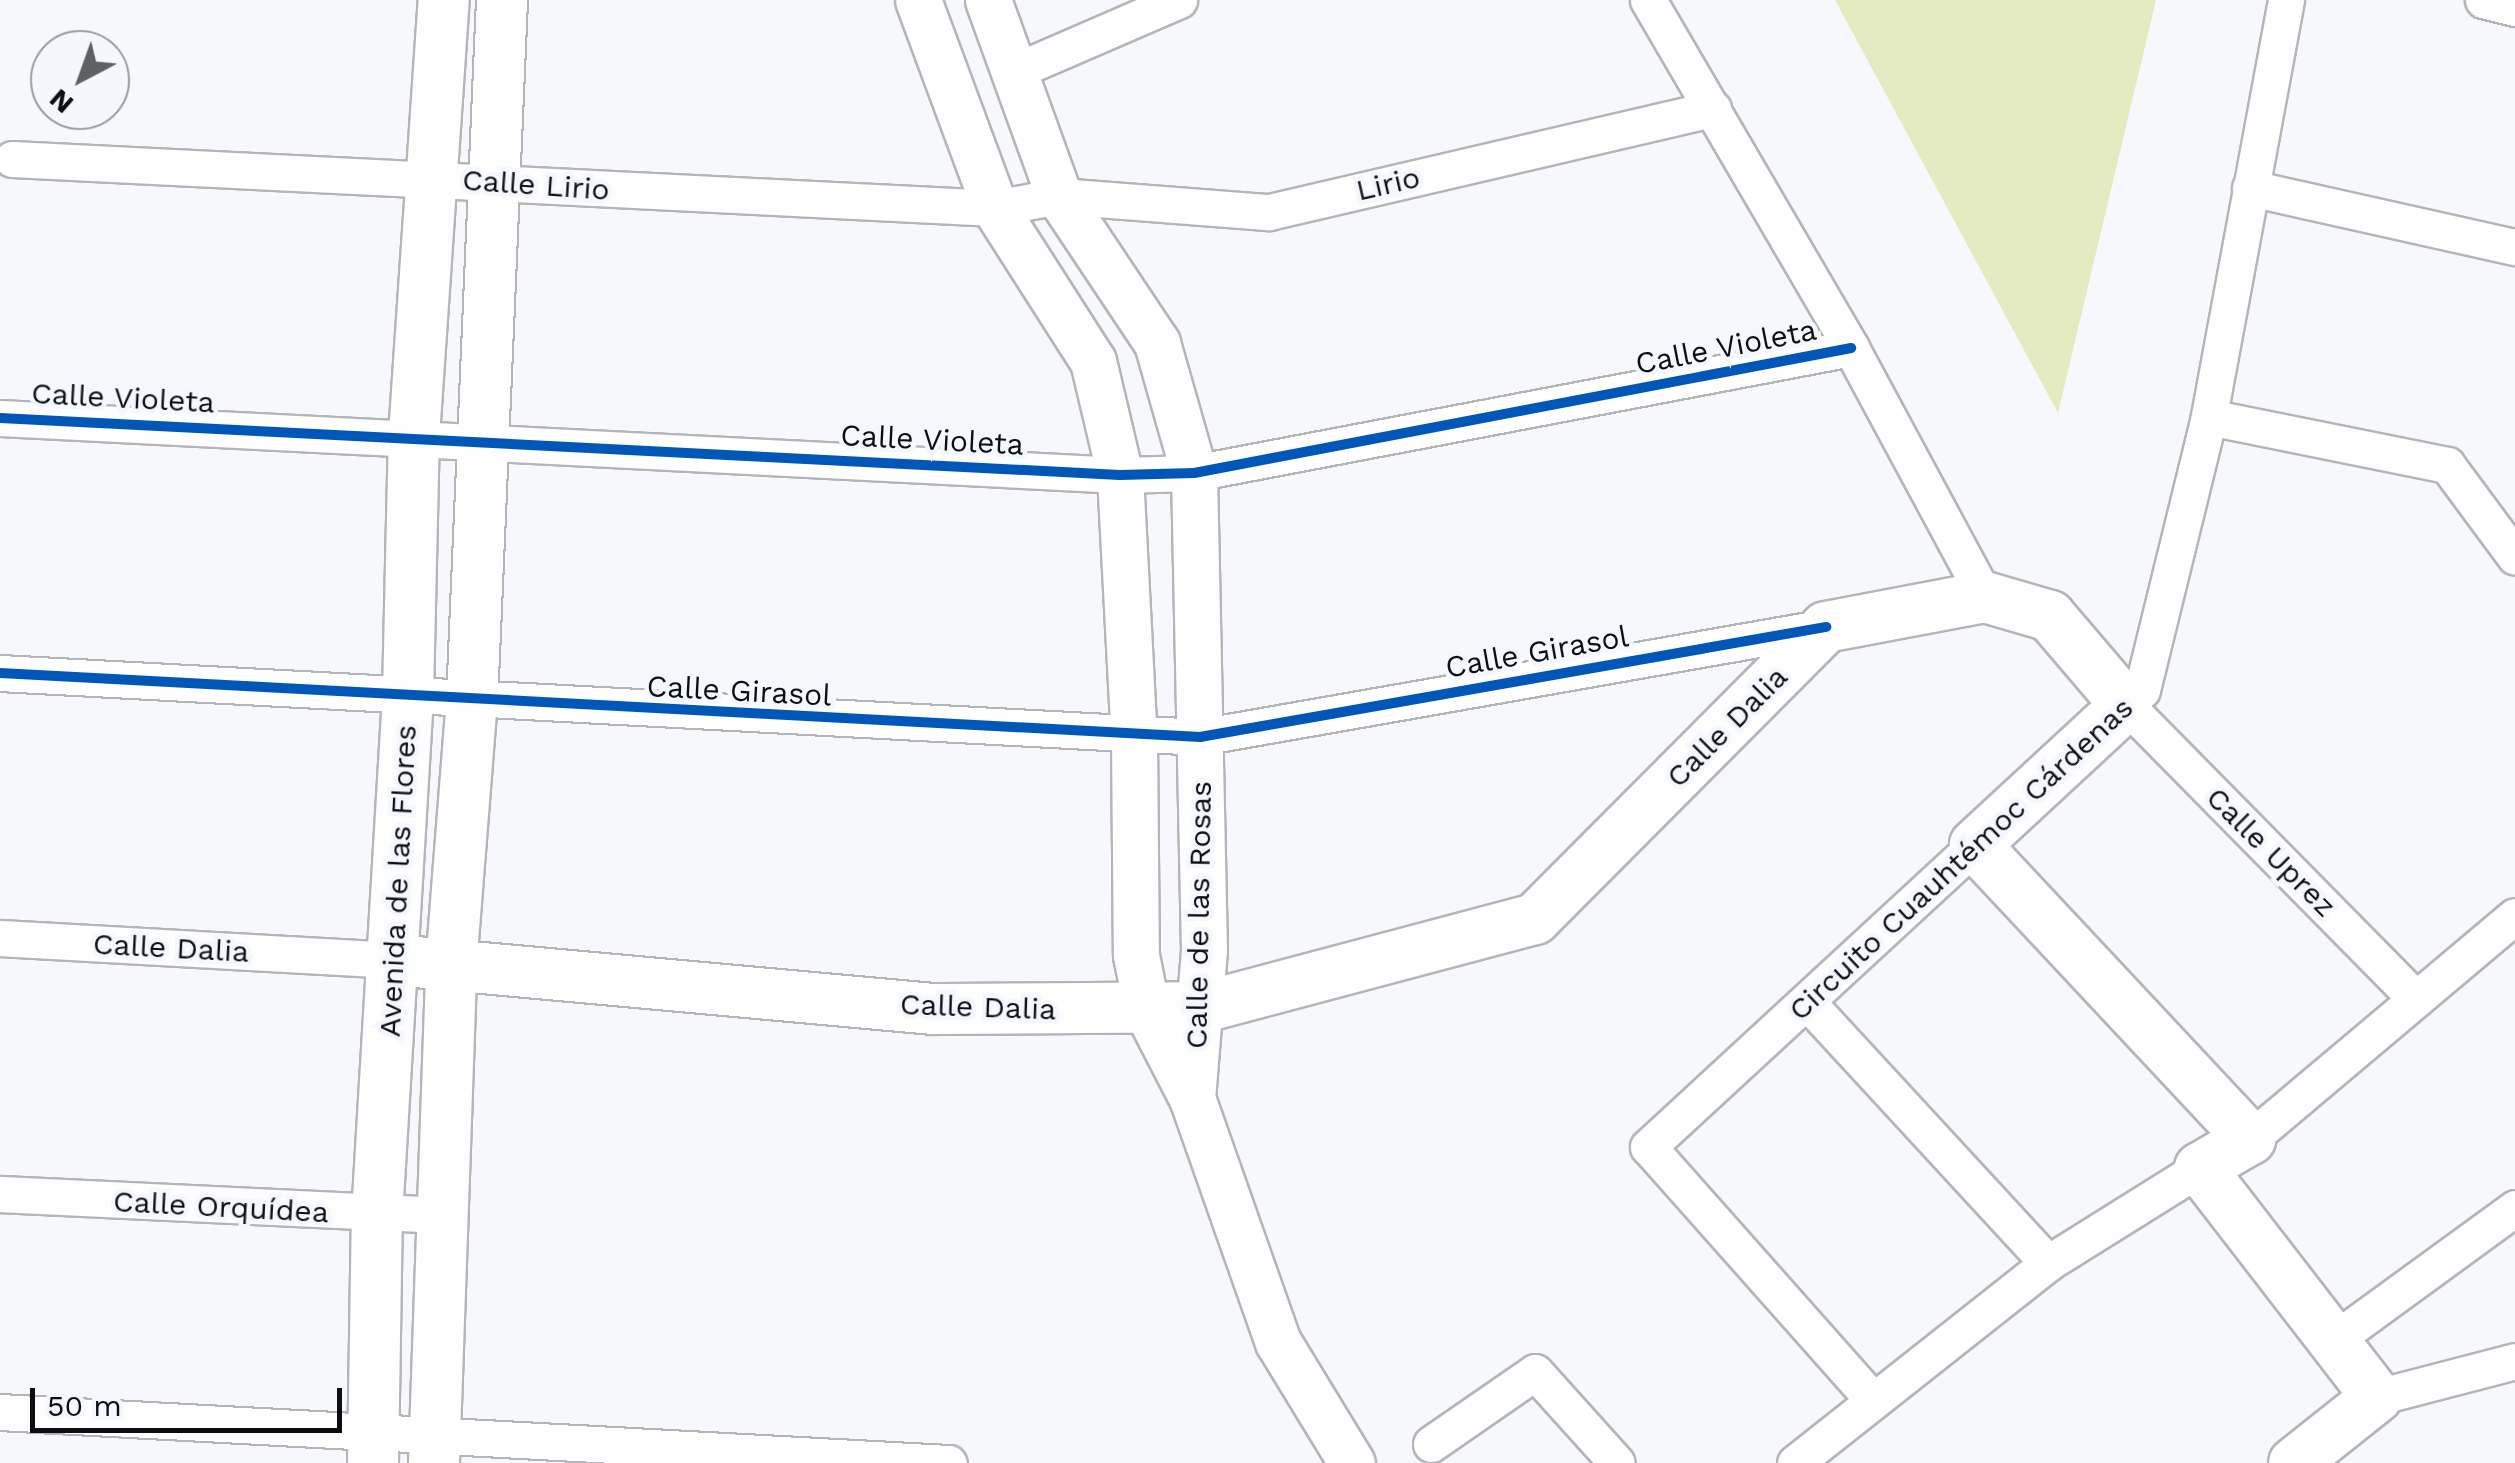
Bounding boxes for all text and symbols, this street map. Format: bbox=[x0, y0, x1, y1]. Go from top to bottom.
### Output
north arrow bbox=[30, 30, 130, 130]
text: N bbox=[43, 82, 80, 121]
street label: Lirio bbox=[1353, 159, 1423, 209]
street label: Calle Lirio bbox=[461, 162, 611, 208]
street label: Calle Violeta bbox=[1632, 312, 1820, 382]
street label: Calle Violeta bbox=[30, 375, 216, 421]
street label: Calle Violeta bbox=[839, 417, 1025, 463]
street label: Calle Girasol bbox=[1443, 618, 1631, 686]
street label: Calle Dalia bbox=[1659, 659, 1795, 795]
street label: Calle Girasol bbox=[646, 668, 832, 714]
street label: Circuito Cuauhtémoc Cárdenas bbox=[1781, 690, 2141, 1028]
street label: Avenida de las Flores bbox=[372, 724, 424, 1038]
street label: Calle Uprez bbox=[2199, 780, 2343, 924]
street label: Calle de las Rosas bbox=[1179, 781, 1219, 1049]
street label: Calle Dalia bbox=[92, 926, 250, 970]
street label: Calle Dalia bbox=[899, 986, 1057, 1028]
street label: Calle Orquídea bbox=[112, 1183, 330, 1231]
scale bar bbox=[35, 1368, 348, 1430]
text: 50 m bbox=[47, 1388, 122, 1423]

